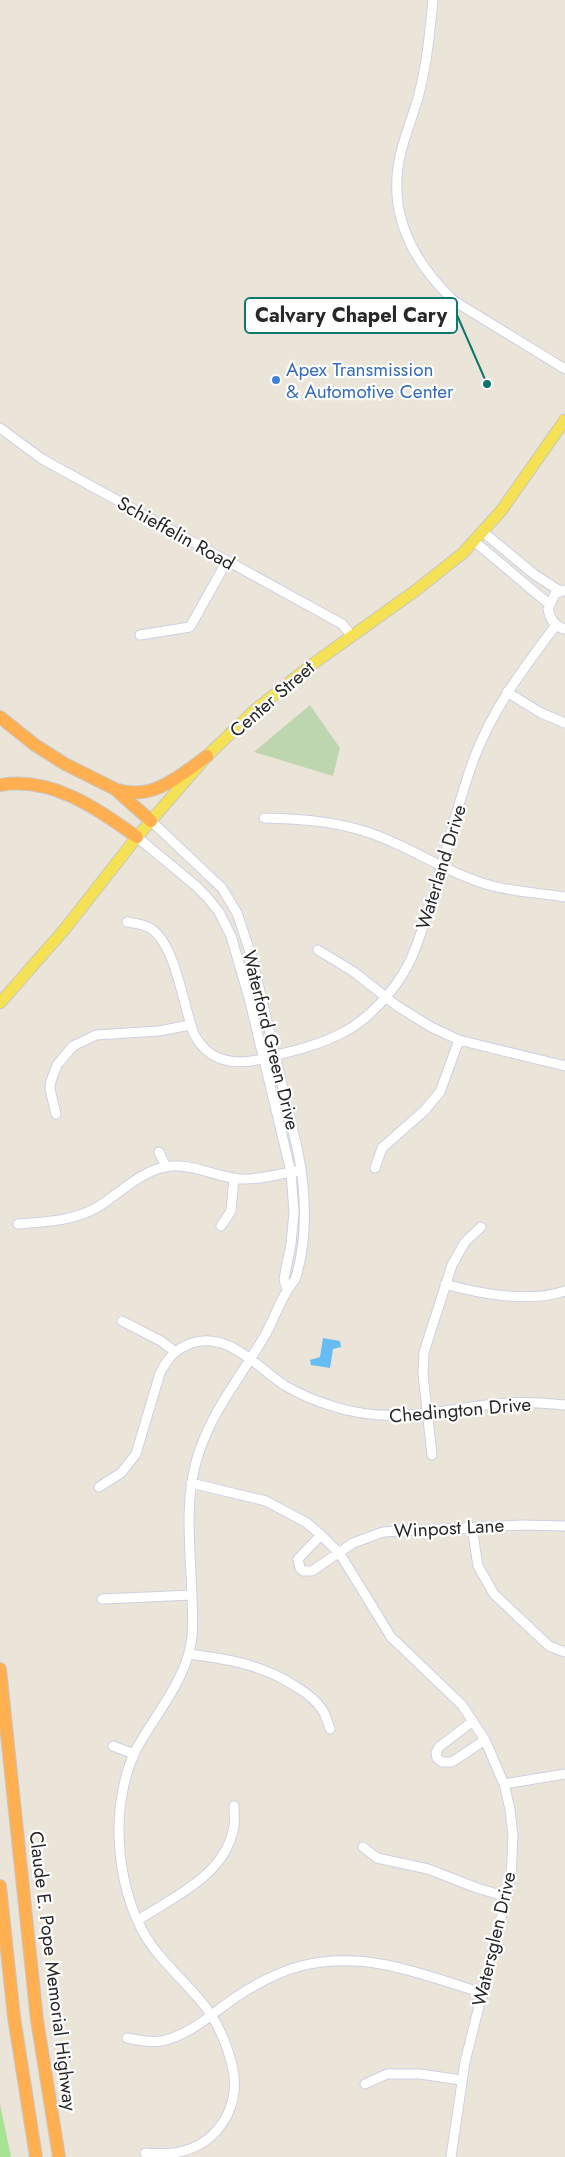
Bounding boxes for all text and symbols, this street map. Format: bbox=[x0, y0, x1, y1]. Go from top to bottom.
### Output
callout: Calvary Chapel Cary bbox=[245, 298, 457, 333]
text: Calvary Chapel Cary bbox=[255, 301, 448, 330]
place label: Apex Transmission & Automotive Center bbox=[286, 356, 454, 405]
marker: Apex Transmission & Automotive Center bbox=[270, 374, 282, 386]
street label: Schieffelin Road bbox=[112, 489, 240, 577]
street label: Center Street bbox=[224, 654, 321, 744]
street label: Waterland Drive bbox=[409, 801, 473, 933]
street label: Waterford Green Drive bbox=[236, 947, 306, 1133]
street label: Chedington Drive bbox=[388, 1390, 532, 1430]
street label: Winpost Lane bbox=[393, 1512, 505, 1544]
street label: Claude E. Pope Memorial Highway bbox=[22, 1830, 84, 2113]
street label: Watersglen Drive bbox=[465, 1869, 523, 2009]

